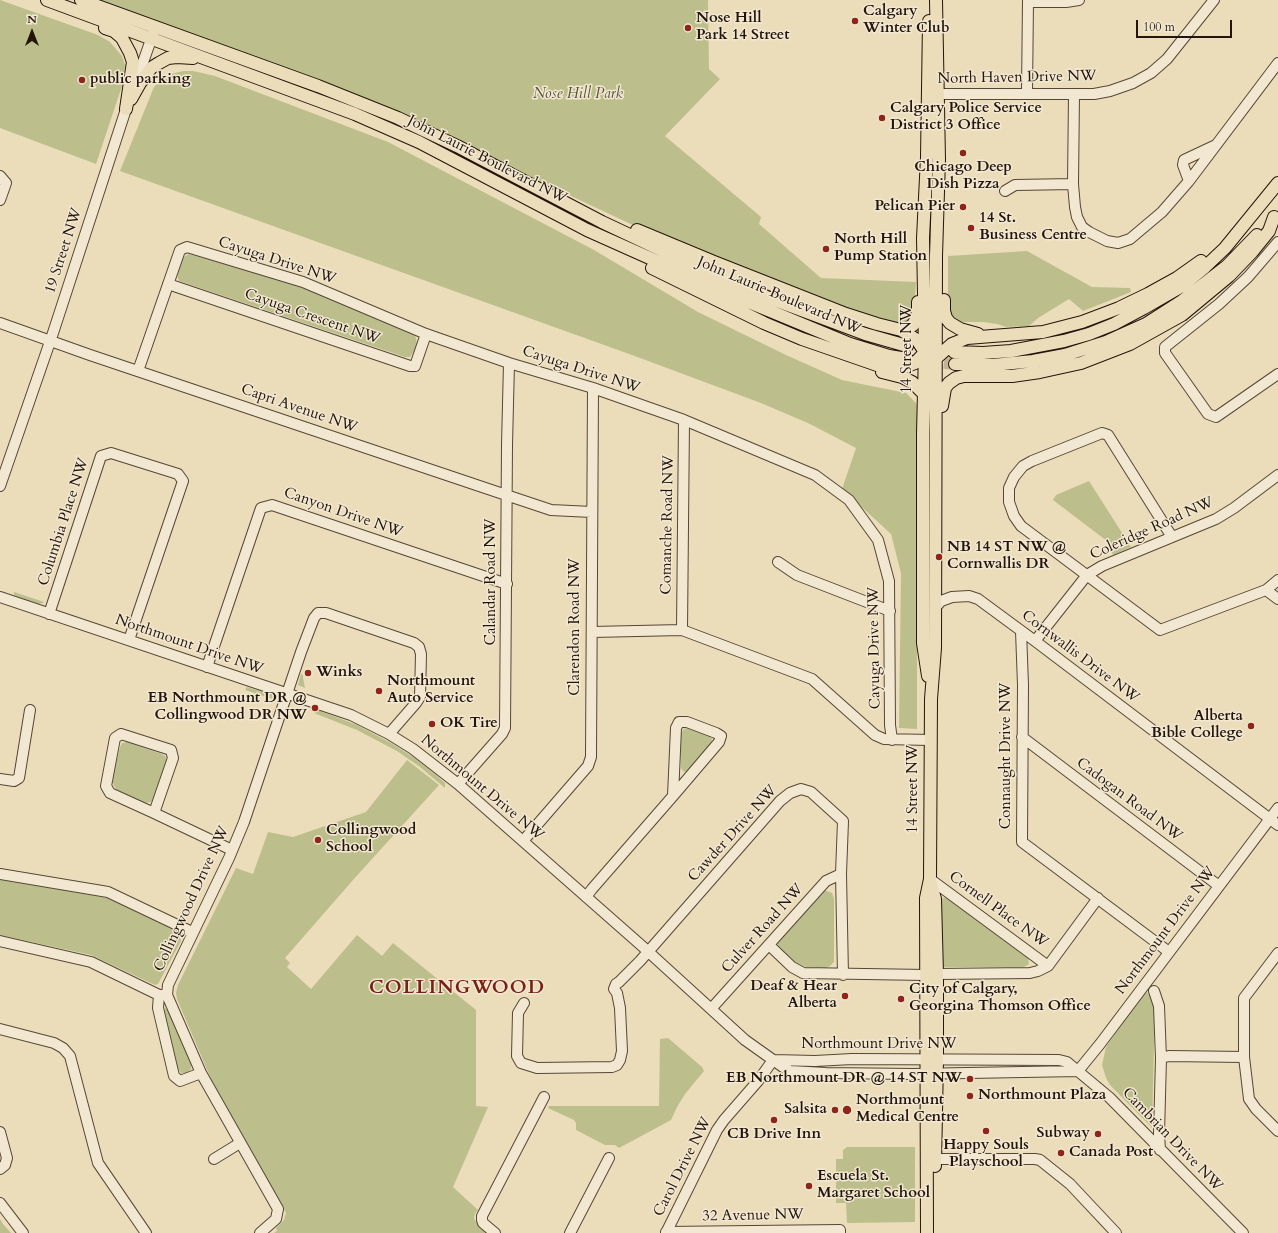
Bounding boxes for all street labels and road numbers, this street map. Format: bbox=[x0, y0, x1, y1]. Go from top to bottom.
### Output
street label: North Haven Drive NW bbox=[937, 68, 1097, 88]
street label: John Laurie Boulevard NW bbox=[404, 112, 570, 208]
street label: 19 Street NW bbox=[42, 206, 86, 296]
street label: Cayuga Drive NW bbox=[216, 233, 338, 289]
street label: John Laurie Boulevard NW bbox=[694, 253, 864, 339]
street label: Cayuga Crescent NW bbox=[242, 285, 382, 349]
street label: 14 Street NW bbox=[899, 305, 917, 393]
street label: Cayuga Drive NW bbox=[520, 342, 642, 398]
street label: Capri Avenue NW bbox=[239, 381, 359, 437]
street label: Comanche Road NW bbox=[658, 455, 678, 595]
street label: Columbia Place NW bbox=[35, 456, 93, 588]
street label: Canyon Drive NW bbox=[281, 484, 405, 542]
street label: Coleridge Road NW bbox=[1087, 494, 1217, 564]
street label: Calandar Road NW bbox=[483, 518, 501, 646]
street label: Clarendon Road NW bbox=[567, 558, 585, 696]
street label: Cayuga Drive NW bbox=[865, 587, 885, 709]
street label: Cornwallis Drive NW bbox=[1018, 607, 1142, 707]
street label: Northmount Drive NW bbox=[113, 611, 265, 679]
street label: Connaught Drive NW bbox=[998, 683, 1016, 829]
street label: Northmount Drive NW bbox=[417, 731, 547, 845]
street label: 14 Street NW bbox=[905, 745, 923, 833]
street label: Cadogan Road NW bbox=[1073, 754, 1185, 846]
street label: Cawder Drive NW bbox=[685, 782, 781, 886]
street label: Collingwood Drive NW bbox=[150, 823, 234, 975]
street label: Northmount Drive NW bbox=[1112, 864, 1220, 998]
street label: Cornell Place NW bbox=[945, 868, 1051, 952]
street label: Culver Road NW bbox=[718, 881, 808, 977]
street label: Northmount Drive NW bbox=[801, 1036, 957, 1054]
street label: Cambrian Drive NW bbox=[1118, 1084, 1226, 1196]
street label: Carol Drive NW bbox=[650, 1114, 716, 1220]
street label: 32 Avenue NW bbox=[702, 1206, 804, 1226]

